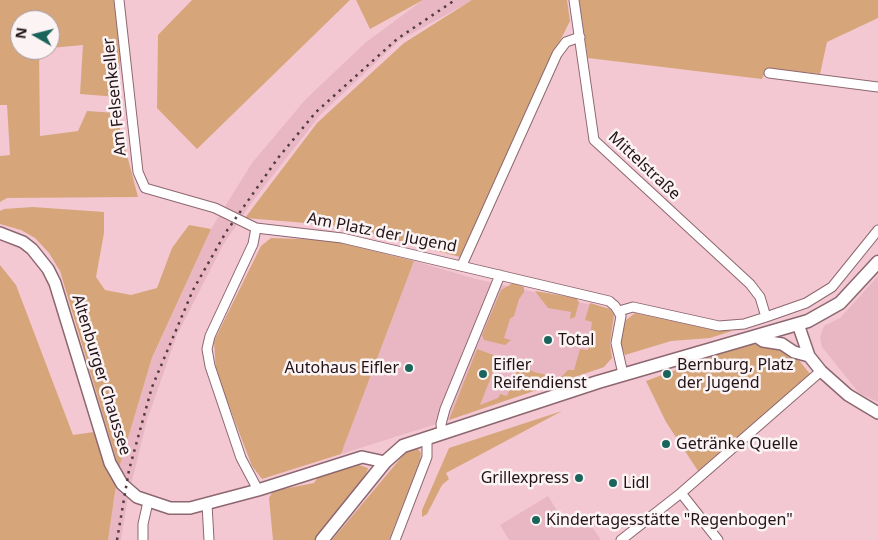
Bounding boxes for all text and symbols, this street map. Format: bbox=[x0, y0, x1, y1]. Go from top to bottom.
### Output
north arrow bbox=[10, 10, 60, 60]
text: N bbox=[10, 26, 31, 40]
street label: Am Felsenkeller bbox=[99, 37, 131, 157]
street label: Mittelstraße bbox=[604, 128, 684, 204]
street label: Am Platz der Jugend bbox=[306, 209, 458, 257]
street label: Altenburger Chaussee bbox=[67, 292, 135, 458]
place label: Total bbox=[558, 330, 594, 350]
marker: Total bbox=[542, 334, 554, 346]
place label: Eifler Reifendienst bbox=[493, 355, 587, 393]
place label: Bernburg, Platz der Jugend bbox=[677, 355, 793, 393]
place label: Autohaus Eifler bbox=[285, 358, 399, 378]
marker: Autohaus Eifler bbox=[403, 362, 415, 374]
marker: Eifler Reifendienst bbox=[477, 368, 489, 380]
marker: Bernburg, Platz der Jugend bbox=[661, 368, 673, 380]
place label: Getränke Quelle bbox=[676, 434, 798, 454]
marker: Getränke Quelle bbox=[660, 438, 672, 450]
place label: Grillexpress bbox=[481, 468, 569, 488]
marker: Grillexpress bbox=[573, 472, 585, 484]
place label: Lidl bbox=[623, 473, 649, 493]
marker: Lidl bbox=[607, 477, 619, 489]
place label: Kindertagesstätte "Regenbogen" bbox=[546, 510, 793, 530]
marker: Kindertagesstätte "Regenbogen" bbox=[530, 514, 542, 526]

